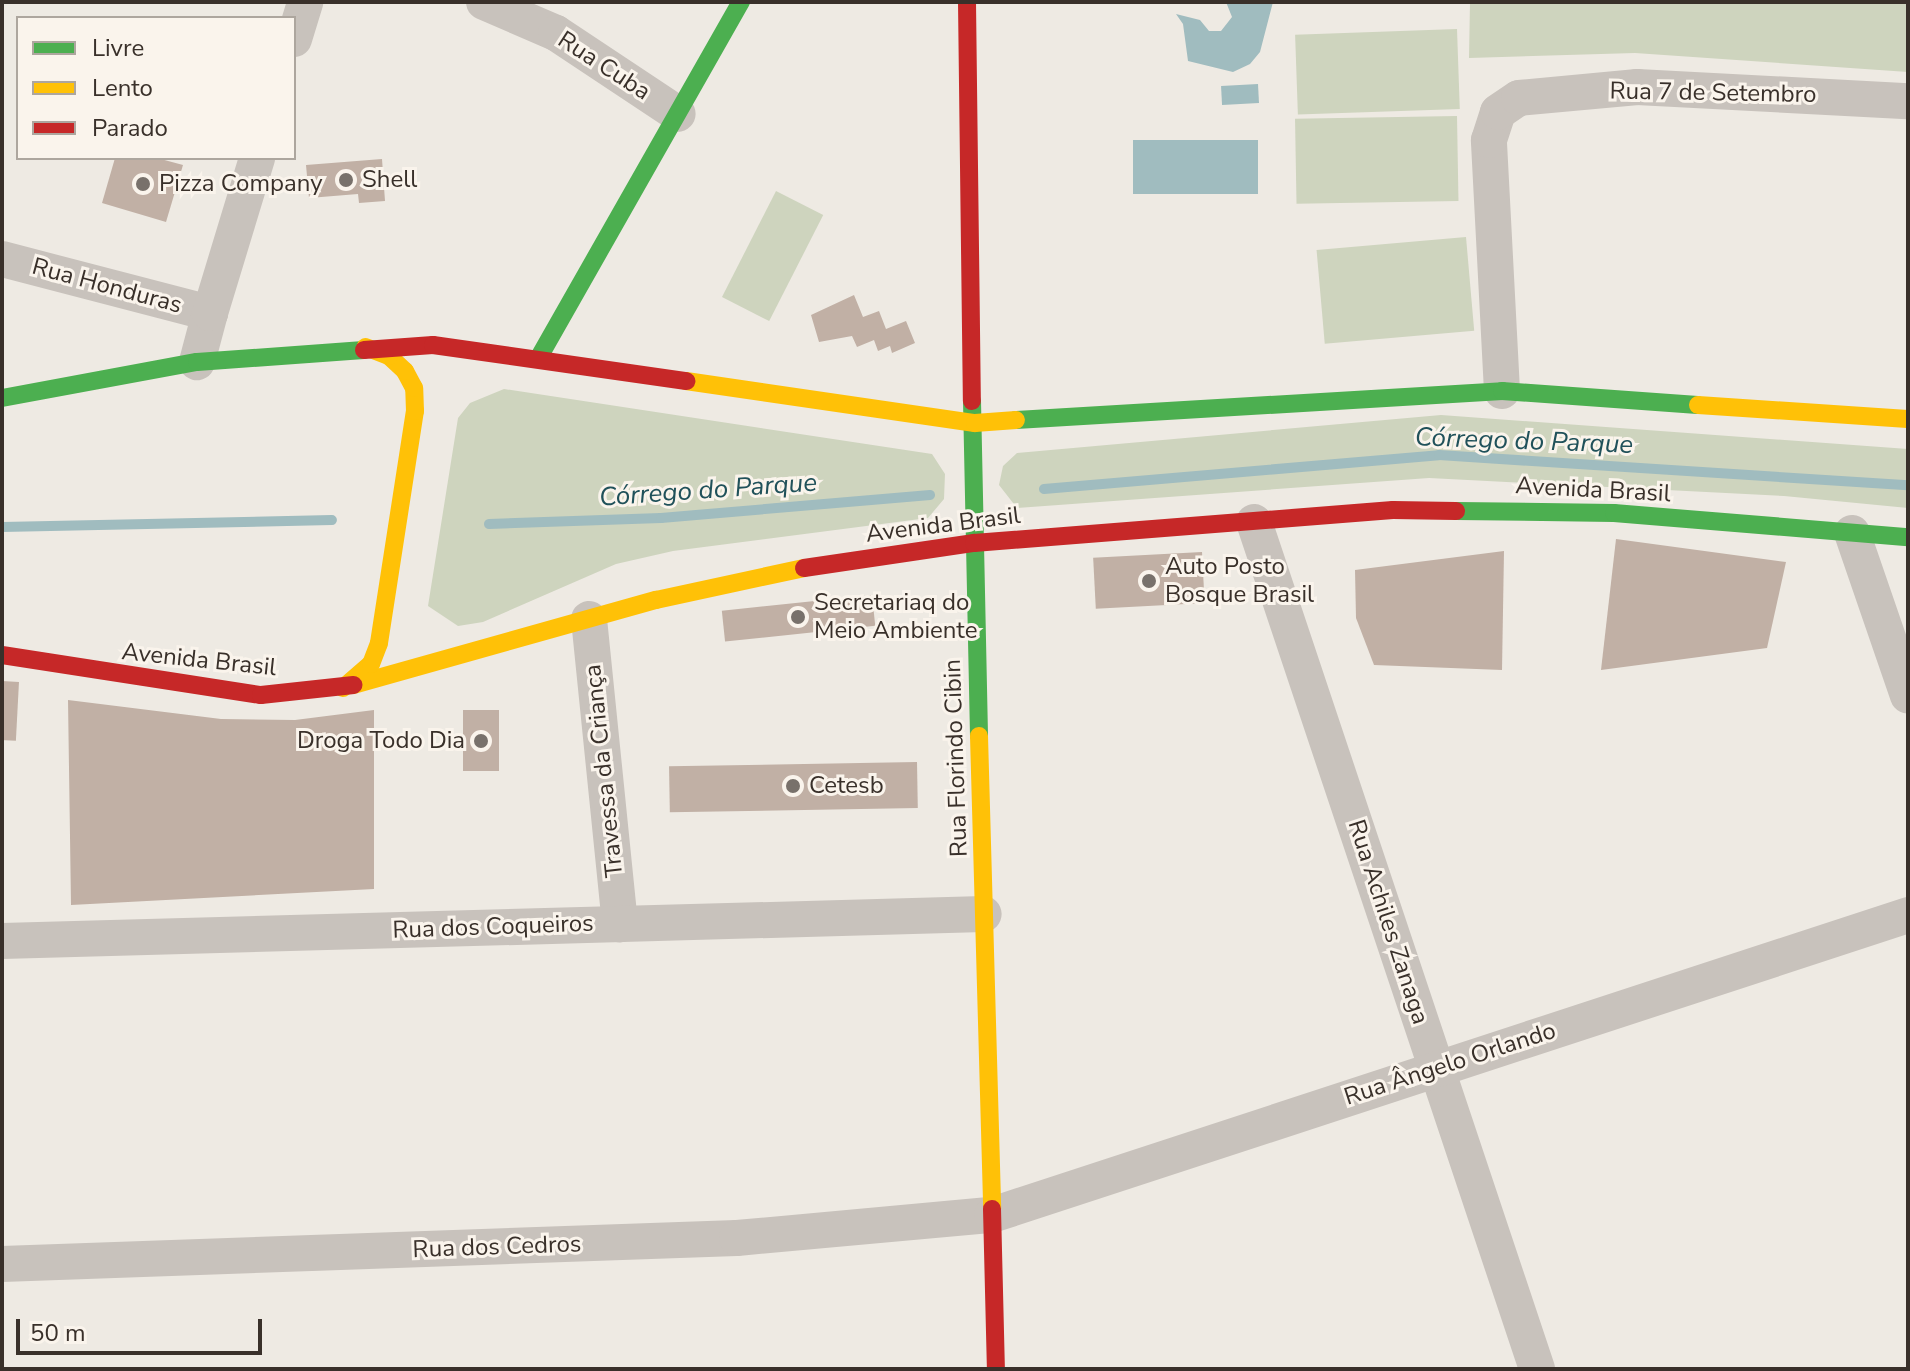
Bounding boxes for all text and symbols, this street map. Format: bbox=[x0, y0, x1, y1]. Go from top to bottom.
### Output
legend bbox=[16, 16, 296, 160]
street label: Rua Cuba bbox=[552, 25, 656, 107]
text: Livre bbox=[92, 32, 144, 64]
text: Lento bbox=[92, 72, 153, 104]
street label: Rua 7 de Setembro bbox=[1609, 77, 1817, 109]
text: Parado bbox=[92, 112, 168, 144]
place label: Shell bbox=[362, 166, 417, 194]
place label: Pizza Company bbox=[159, 170, 323, 198]
marker: Shell bbox=[337, 171, 355, 189]
marker: Pizza Company bbox=[134, 175, 152, 193]
street label: Rua Honduras bbox=[29, 252, 185, 320]
water label: Córrego do Parque bbox=[1414, 422, 1634, 460]
water label: Córrego do Parque bbox=[598, 467, 818, 513]
street label: Avenida Brasil bbox=[1515, 472, 1671, 508]
street label: Avenida Brasil bbox=[864, 501, 1022, 549]
place label: Auto Posto Bosque Brasil bbox=[1165, 553, 1314, 609]
marker: Auto Posto Bosque Brasil bbox=[1140, 572, 1158, 590]
place label: Secretariaq do Meio Ambiente bbox=[814, 589, 977, 645]
marker: Secretariaq do Meio Ambiente bbox=[789, 608, 807, 626]
street label: Avenida Brasil bbox=[120, 638, 278, 682]
street label: Rua Florindo Cibin bbox=[938, 659, 974, 857]
street label: Travessa da Criança bbox=[578, 663, 630, 879]
place label: Droga Todo Dia bbox=[297, 727, 465, 755]
marker: Droga Todo Dia bbox=[472, 732, 490, 750]
place label: Cetesb bbox=[809, 772, 884, 800]
marker: Cetesb bbox=[784, 777, 802, 795]
street label: Rua Achiles Zanaga bbox=[1341, 816, 1435, 1028]
street label: Rua dos Coqueiros bbox=[392, 909, 594, 945]
street label: Rua Ângelo Orlando bbox=[1341, 1016, 1559, 1112]
street label: Rua dos Cedros bbox=[412, 1230, 582, 1264]
scale bar bbox=[20, 1303, 266, 1353]
text: 50 m bbox=[30, 1317, 86, 1349]

